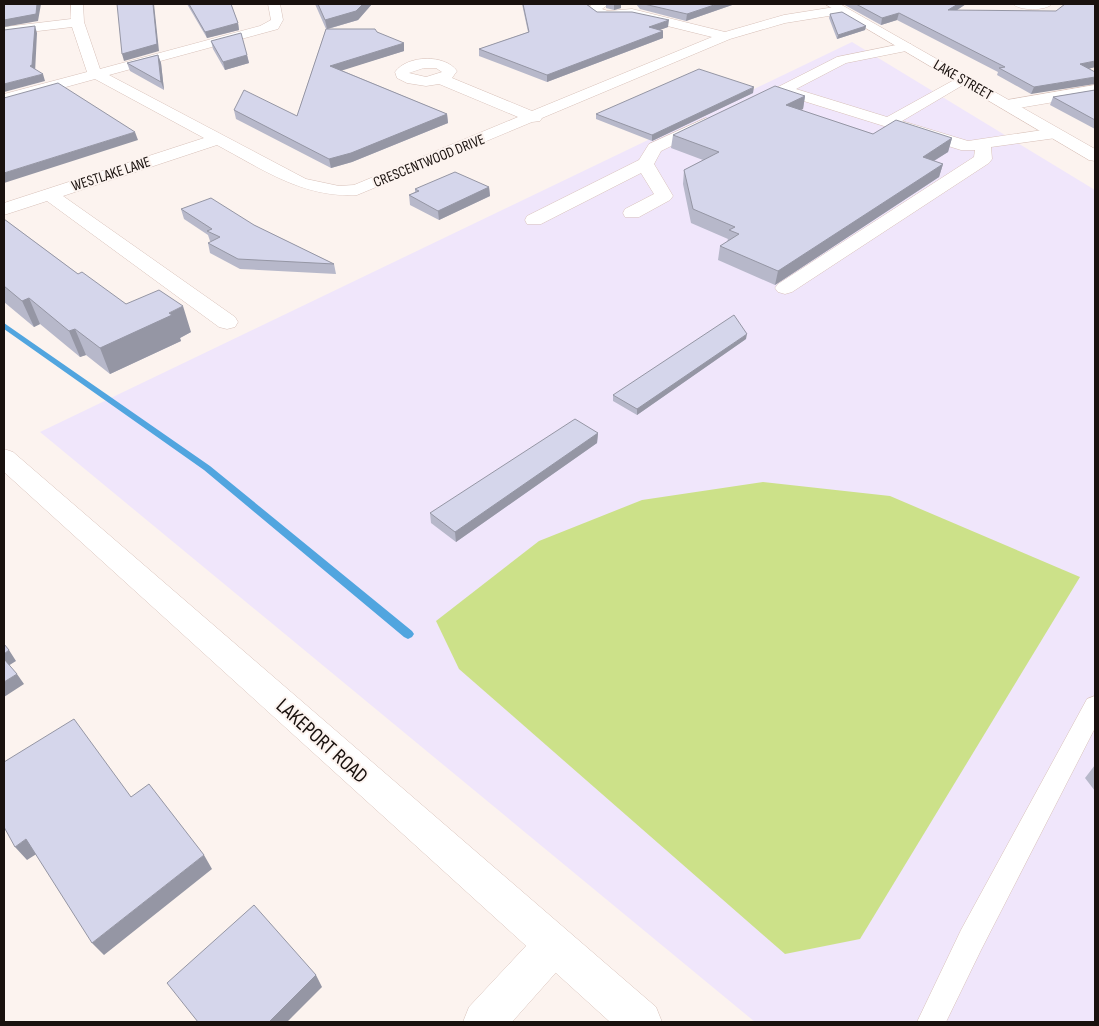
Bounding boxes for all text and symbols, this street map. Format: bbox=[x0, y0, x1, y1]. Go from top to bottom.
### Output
street label: LAKE STREET bbox=[930, 55, 996, 105]
street label: CRESCENTWOOD DRIVE bbox=[370, 130, 488, 192]
street label: WESTLAKE LANE bbox=[69, 152, 153, 196]
street label: LAKEPORT ROAD bbox=[271, 693, 373, 789]

